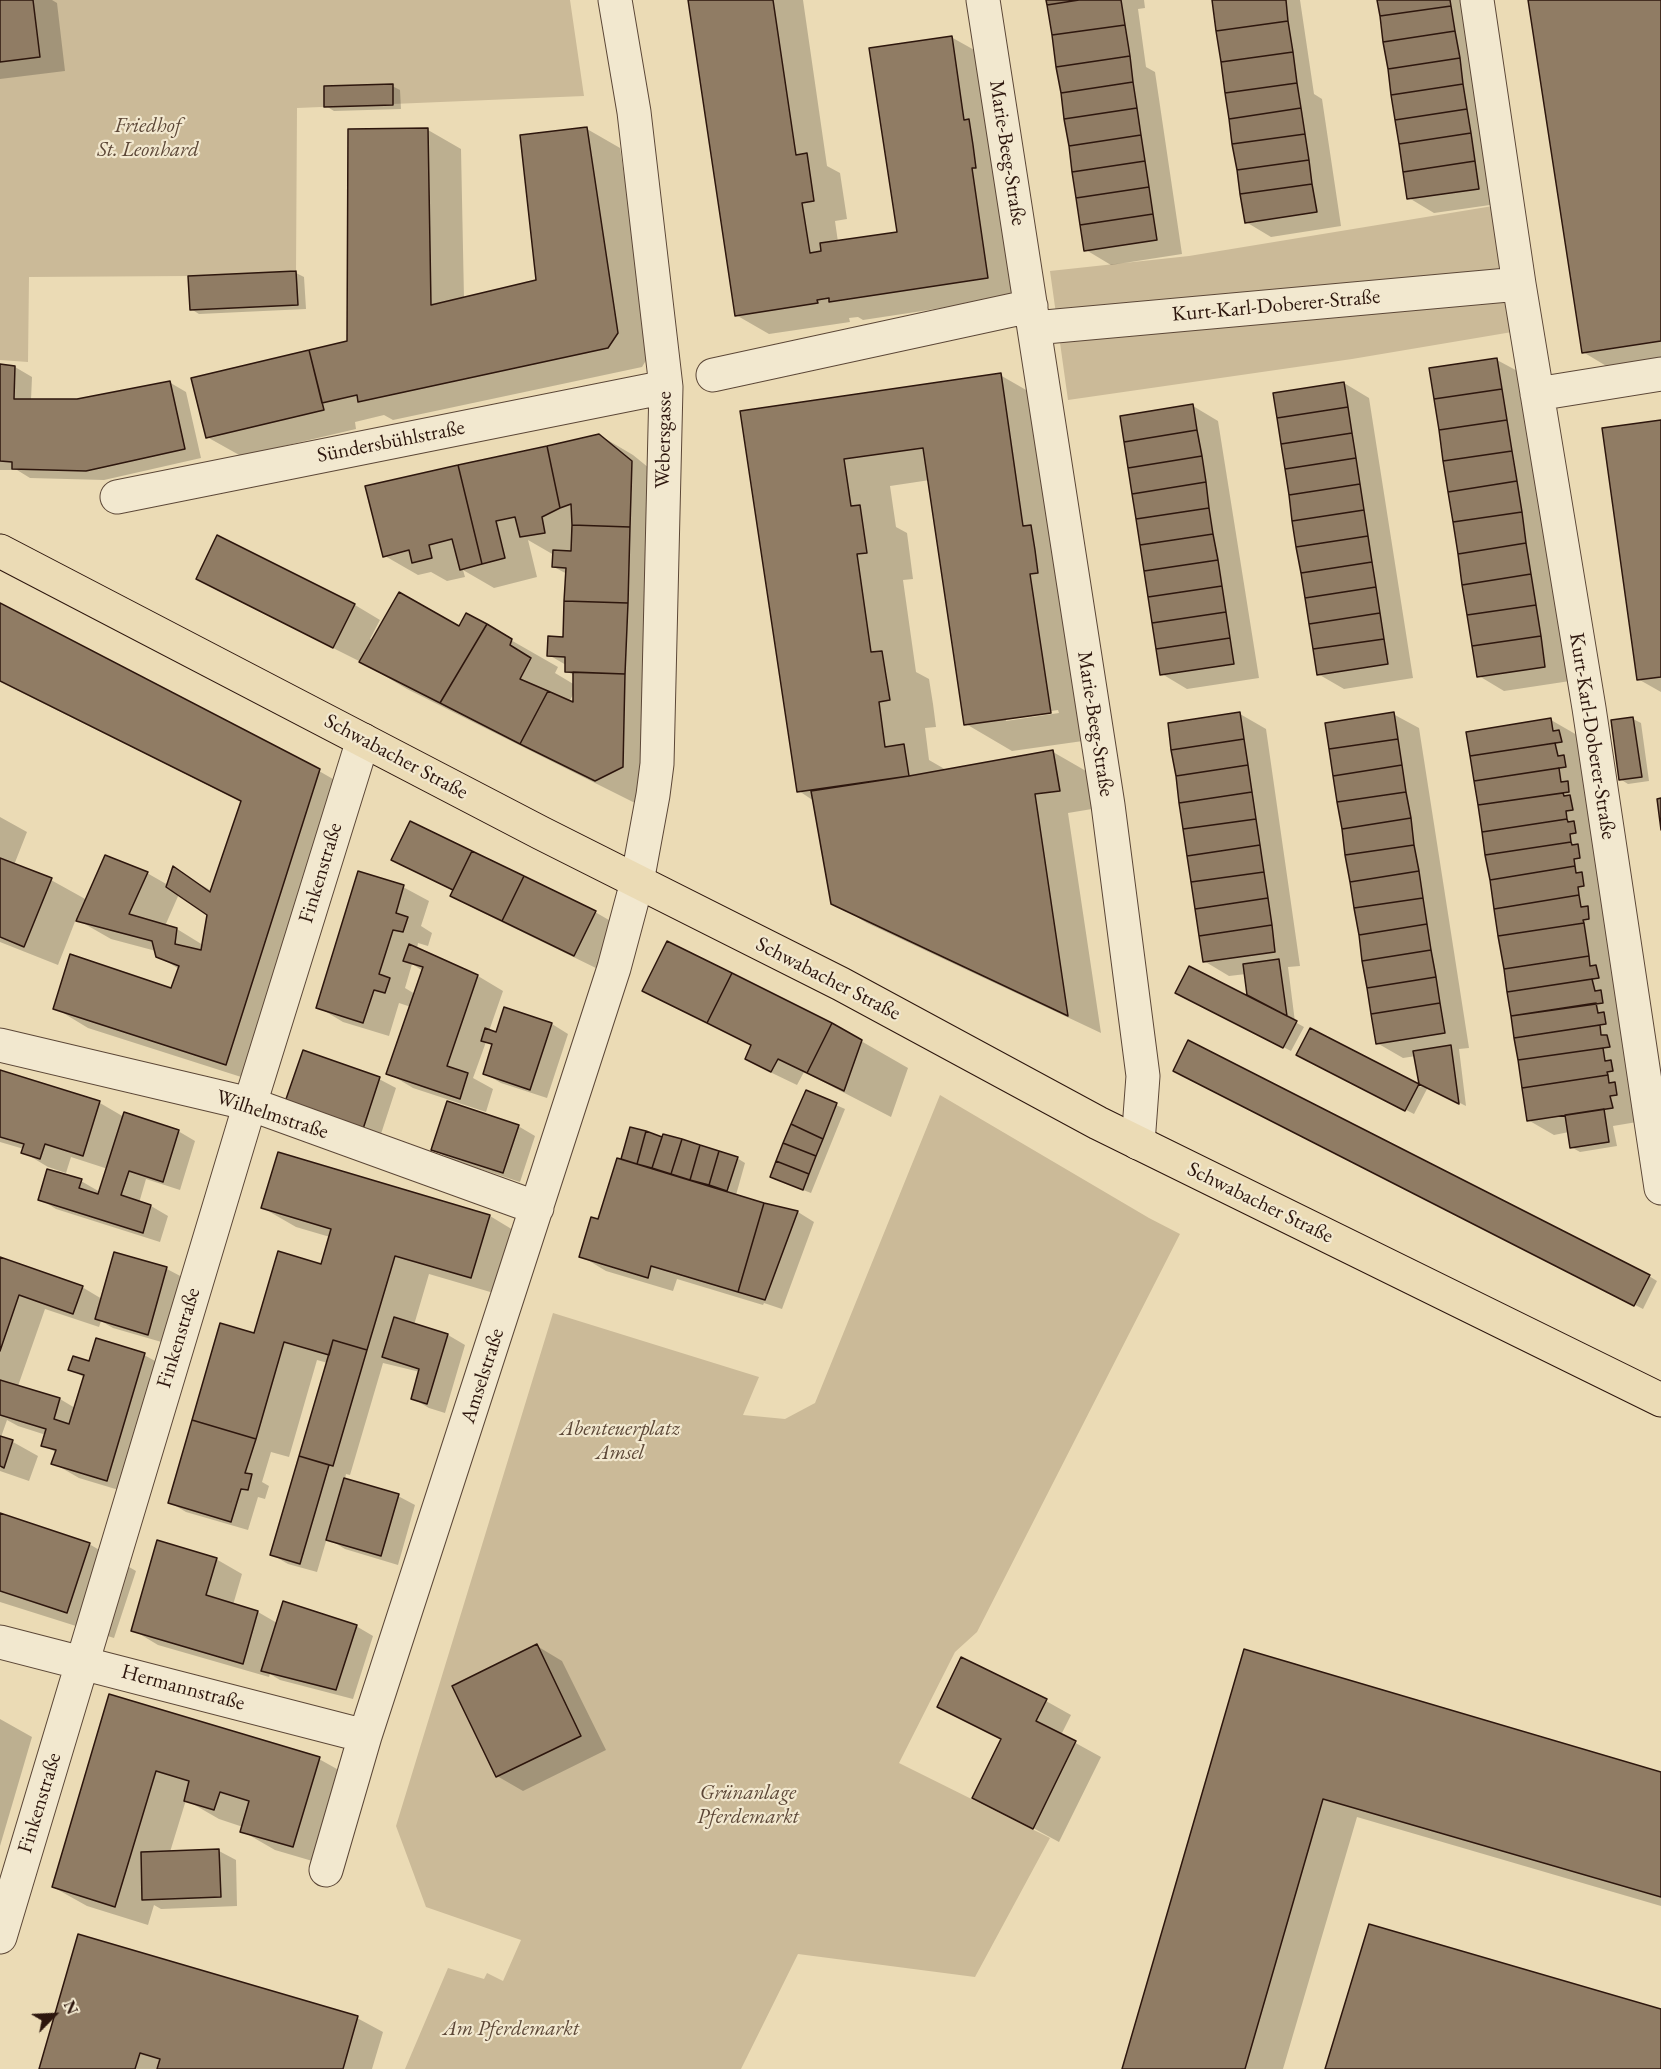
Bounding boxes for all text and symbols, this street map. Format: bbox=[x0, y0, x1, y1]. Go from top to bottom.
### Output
street label: Marie-Beeg-Straße bbox=[983, 78, 1031, 228]
park label: Friedhof St. Leonhard bbox=[97, 113, 199, 163]
street label: Kurt-Karl-Doberer-Straße bbox=[1171, 284, 1381, 328]
street label: Webersgasse bbox=[651, 391, 677, 489]
street label: Sündersbühlstraße bbox=[315, 415, 467, 469]
street label: Kurt-Karl-Doberer-Straße bbox=[1563, 631, 1621, 841]
street label: Marie-Beeg-Straße bbox=[1071, 649, 1119, 799]
street label: Schwabacher Straße bbox=[320, 709, 472, 805]
street label: Finkenstraße bbox=[294, 820, 348, 926]
street label: Schwabacher Straße bbox=[751, 932, 905, 1026]
street label: Wilhelmstraße bbox=[213, 1085, 331, 1145]
street label: Schwabacher Straße bbox=[1183, 1157, 1337, 1249]
street label: Finkenstraße bbox=[152, 1285, 206, 1391]
street label: Amselstraße bbox=[456, 1325, 510, 1427]
park label: Abenteuerplatz Amsel bbox=[560, 1416, 680, 1466]
street label: Hermannstraße bbox=[119, 1659, 247, 1717]
street label: Finkenstraße bbox=[13, 1750, 67, 1856]
park label: Grünanlage Pferdemarkt bbox=[697, 1780, 799, 1830]
north arrow bbox=[24, 1985, 84, 2045]
text: N bbox=[59, 1997, 83, 2018]
park label: Am Pferdemarkt bbox=[443, 2016, 579, 2042]

